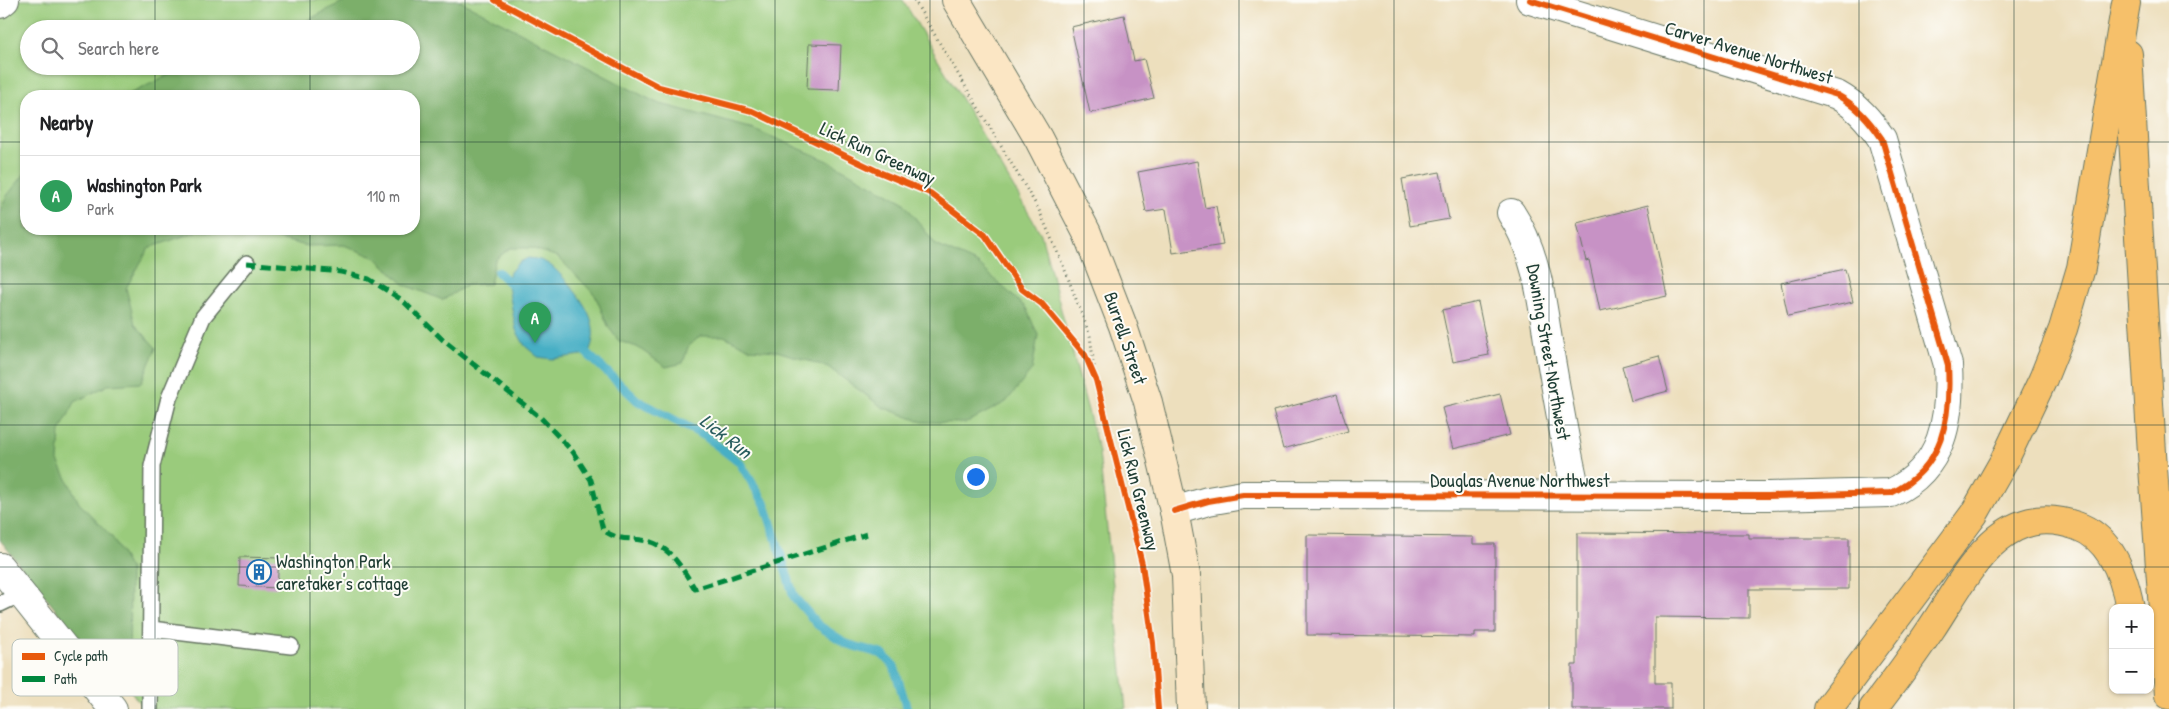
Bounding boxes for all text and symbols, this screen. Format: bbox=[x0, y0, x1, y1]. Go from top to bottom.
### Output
street label: Carver Avenue Northwest bbox=[1662, 14, 1837, 90]
search box bbox=[20, 20, 420, 75]
icon: search bbox=[38, 34, 66, 62]
text: Search here bbox=[78, 35, 159, 61]
text: Nearby bbox=[40, 108, 93, 137]
street label: Lick Run Greenway bbox=[816, 115, 940, 191]
text: Washington Park bbox=[87, 172, 202, 198]
text: A bbox=[52, 185, 60, 207]
text: 110 m bbox=[367, 185, 400, 207]
text: Park bbox=[87, 198, 114, 220]
street label: Downing Street Northwest bbox=[1521, 262, 1577, 442]
street label: Burrell Street bbox=[1098, 288, 1154, 388]
pin: A bbox=[519, 302, 551, 343]
water label: Lick Run bbox=[695, 407, 759, 466]
street label: Lick Run Greenway bbox=[1111, 426, 1167, 554]
your location bbox=[963, 464, 989, 490]
street label: Douglas Avenue Northwest bbox=[1430, 467, 1610, 493]
place label: Washington Park caretaker's cottage bbox=[276, 548, 409, 596]
building icon: Washington Park caretaker's cottage bbox=[246, 559, 272, 585]
map controls bbox=[2109, 604, 2154, 694]
button: + bbox=[2109, 604, 2154, 649]
legend bbox=[12, 639, 178, 696]
text: Cycle path bbox=[54, 646, 108, 666]
button: − bbox=[2109, 649, 2154, 694]
text: Path bbox=[54, 669, 77, 688]

